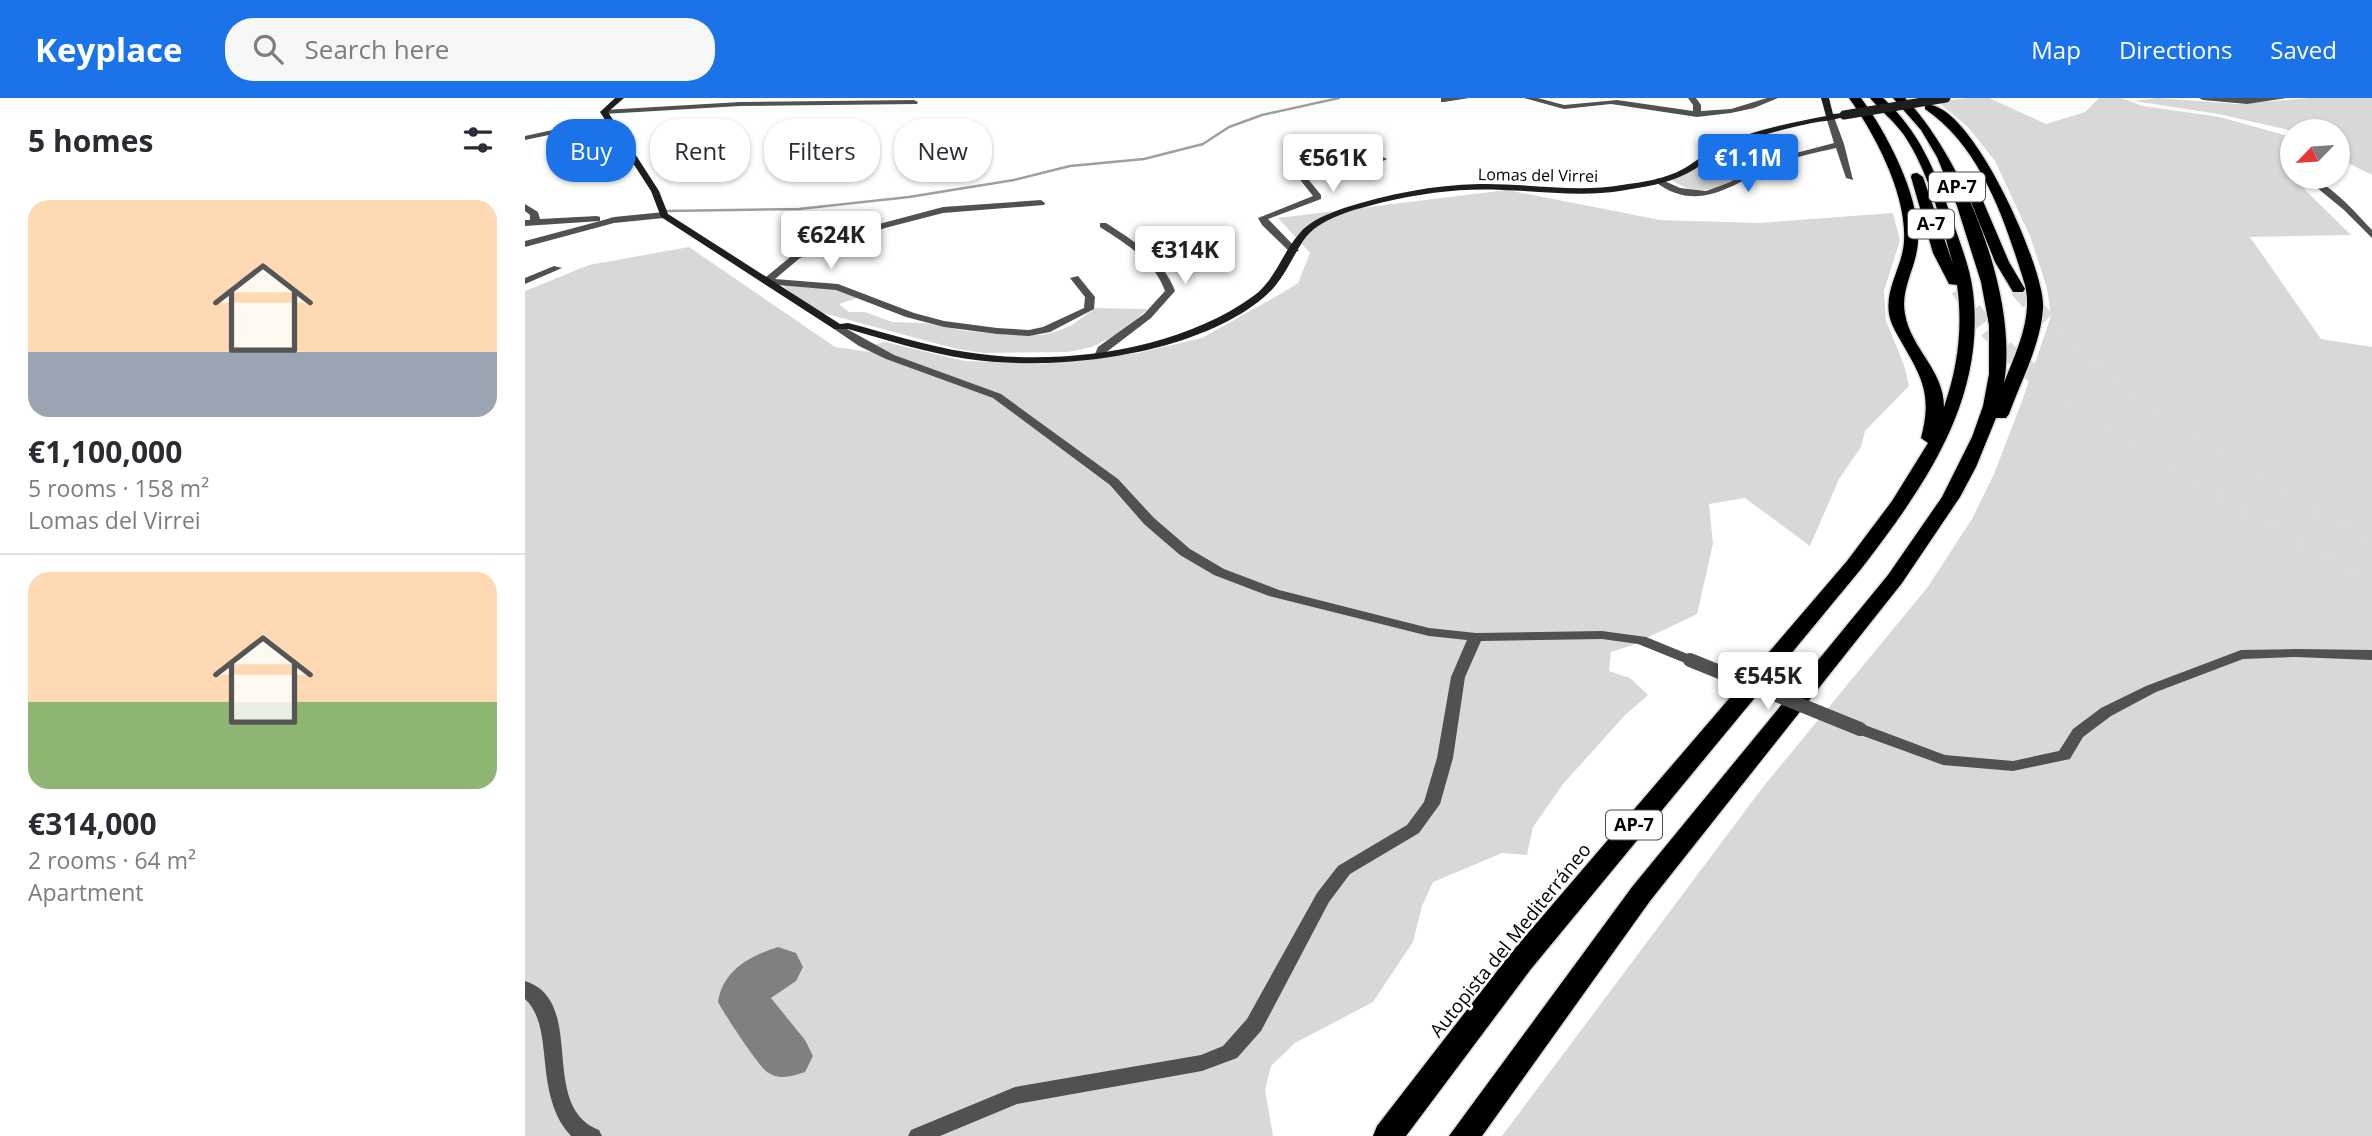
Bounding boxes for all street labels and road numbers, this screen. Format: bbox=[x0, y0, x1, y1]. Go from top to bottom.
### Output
street label: Lomas del Virrei bbox=[1478, 163, 1598, 187]
road number: AP-7 bbox=[1929, 172, 1985, 202]
road number: A-7 bbox=[1908, 210, 1954, 238]
road number: AP-7 bbox=[1606, 810, 1662, 840]
street label: Autopista del Mediterráneo bbox=[1423, 837, 1597, 1043]

